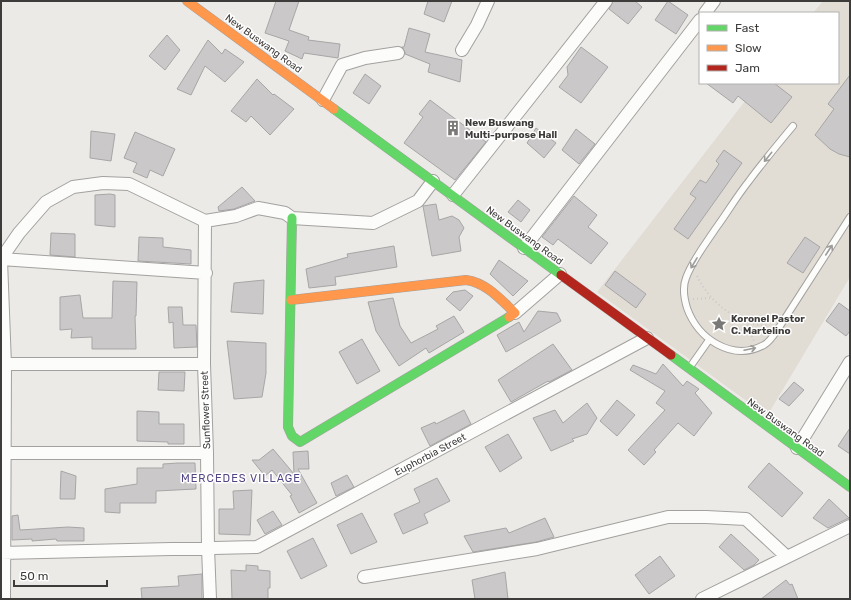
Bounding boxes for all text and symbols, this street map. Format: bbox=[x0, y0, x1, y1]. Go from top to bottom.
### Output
street label: New Buswang Road bbox=[223, 12, 304, 76]
legend bbox=[699, 12, 839, 84]
text: Fast bbox=[735, 21, 759, 35]
text: Slow bbox=[735, 41, 762, 55]
text: Jam bbox=[735, 61, 760, 75]
place label: New Buswang Multi-purpose Hall bbox=[465, 117, 557, 141]
building icon: New Buswang Multi-purpose Hall bbox=[444, 119, 462, 137]
one-way arrow bbox=[764, 151, 773, 162]
street label: New Buswang Road bbox=[484, 204, 565, 268]
one-way arrow bbox=[825, 245, 833, 256]
one-way arrow bbox=[690, 257, 698, 268]
place label: Koronel Pastor C. Martelino bbox=[731, 313, 805, 337]
place icon: Koronel Pastor C. Martelino bbox=[710, 315, 728, 333]
one-way arrow bbox=[743, 344, 756, 352]
street label: Sunflower Street bbox=[199, 371, 213, 449]
street label: New Buswang Road bbox=[745, 396, 826, 460]
street label: Euphorbia Street bbox=[393, 431, 468, 479]
district label: MERCEDES VILLAGE bbox=[181, 472, 301, 485]
scale bar bbox=[14, 562, 107, 588]
text: 50 m bbox=[20, 569, 48, 583]

